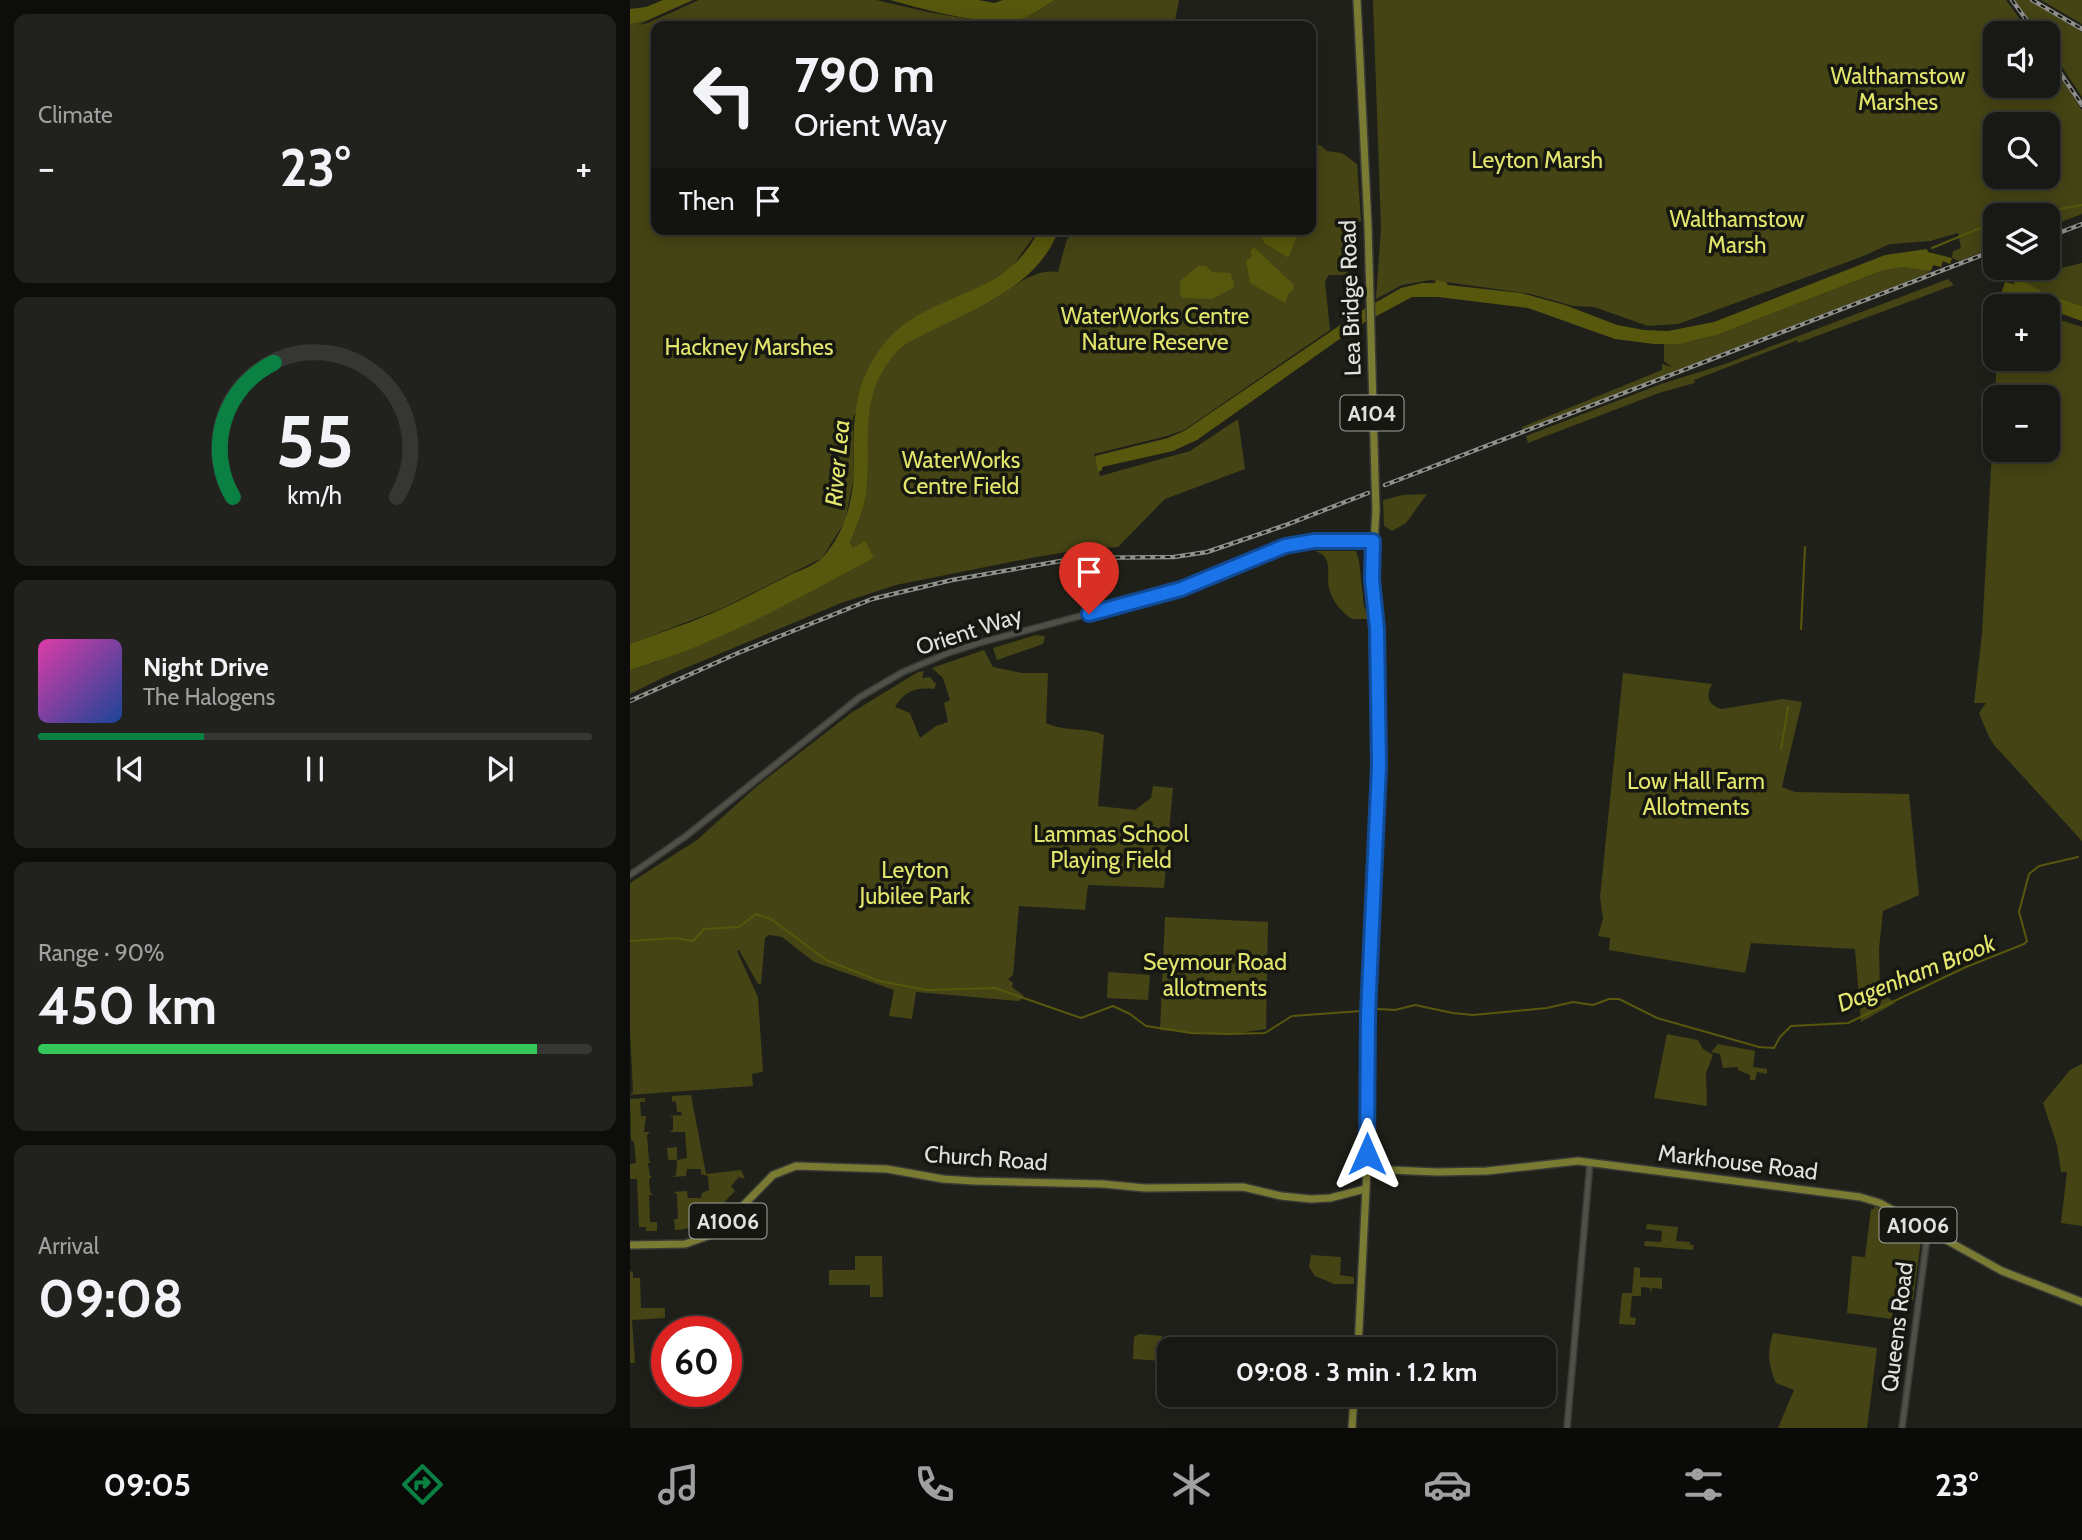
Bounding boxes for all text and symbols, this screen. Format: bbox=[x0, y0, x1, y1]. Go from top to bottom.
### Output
map controls bbox=[1983, 21, 2060, 462]
button: sound bbox=[1983, 21, 2060, 98]
text: 790 m bbox=[794, 45, 935, 104]
icon: left bbox=[679, 49, 770, 140]
park label: Walthamstow Marshes bbox=[1830, 62, 1966, 116]
text: Climate bbox=[38, 101, 113, 129]
text: Orient Way bbox=[794, 105, 947, 144]
button: search bbox=[1983, 112, 2060, 189]
text: 23° bbox=[280, 136, 350, 199]
text: − bbox=[38, 144, 55, 191]
text: + bbox=[575, 144, 592, 191]
park label: Leyton Marsh bbox=[1471, 146, 1603, 174]
icon: arrive bbox=[749, 182, 787, 220]
text: Then bbox=[679, 185, 735, 217]
button: layers bbox=[1983, 203, 2060, 280]
park label: Walthamstow Marsh bbox=[1669, 205, 1805, 259]
street label: Lea Bridge Road bbox=[1333, 220, 1367, 376]
button: + bbox=[1983, 294, 2060, 371]
park label: WaterWorks Centre Nature Reserve bbox=[1061, 302, 1250, 356]
park label: Hackney Marshes bbox=[664, 333, 834, 361]
button: − bbox=[1983, 385, 2060, 462]
road number: A104 bbox=[1340, 396, 1404, 430]
text: 55 bbox=[276, 398, 354, 486]
water label: River Lea bbox=[819, 418, 855, 508]
park label: WaterWorks Centre Field bbox=[902, 446, 1020, 500]
text: km/h bbox=[288, 480, 342, 510]
pin bbox=[1059, 542, 1119, 614]
icon: arrive bbox=[1070, 553, 1108, 591]
street label: Orient Way bbox=[912, 601, 1026, 661]
text: Night Drive bbox=[143, 651, 269, 683]
text: The Halogens bbox=[143, 683, 275, 711]
icon: previous bbox=[111, 750, 149, 788]
icon: pause bbox=[296, 750, 334, 788]
icon: next bbox=[481, 750, 519, 788]
park label: Low Hall Farm Allotments bbox=[1627, 767, 1765, 821]
park label: Lammas School Playing Field bbox=[1033, 820, 1189, 874]
park label: Leyton Jubilee Park bbox=[859, 856, 971, 910]
water label: Dagenham Brook bbox=[1833, 928, 2000, 1018]
text: Range · 90% bbox=[38, 939, 165, 967]
park label: Seymour Road allotments bbox=[1143, 948, 1287, 1002]
text: 450 km bbox=[38, 974, 217, 1037]
position arrow bbox=[1330, 1117, 1404, 1191]
street label: Markhouse Road bbox=[1657, 1138, 1819, 1186]
street label: Church Road bbox=[923, 1140, 1049, 1176]
road number: A1006 bbox=[690, 1204, 766, 1238]
road number: A1006 bbox=[1880, 1208, 1956, 1242]
text: Arrival bbox=[38, 1232, 99, 1260]
street label: Queens Road bbox=[1875, 1260, 1919, 1394]
text: 09:08 bbox=[38, 1267, 184, 1330]
speed limit sign: 60 bbox=[651, 1316, 742, 1407]
text: 09:08 · 3 min · 1.2 km bbox=[1236, 1356, 1477, 1388]
icon: directions bbox=[398, 1460, 447, 1509]
icon: music bbox=[654, 1460, 703, 1509]
icon: phone bbox=[910, 1460, 959, 1509]
icon: climate bbox=[1167, 1460, 1216, 1509]
icon: car bbox=[1423, 1460, 1472, 1509]
icon: filters bbox=[1679, 1460, 1728, 1509]
text: 09:05 bbox=[104, 1465, 191, 1504]
text: 23° bbox=[1935, 1465, 1978, 1504]

